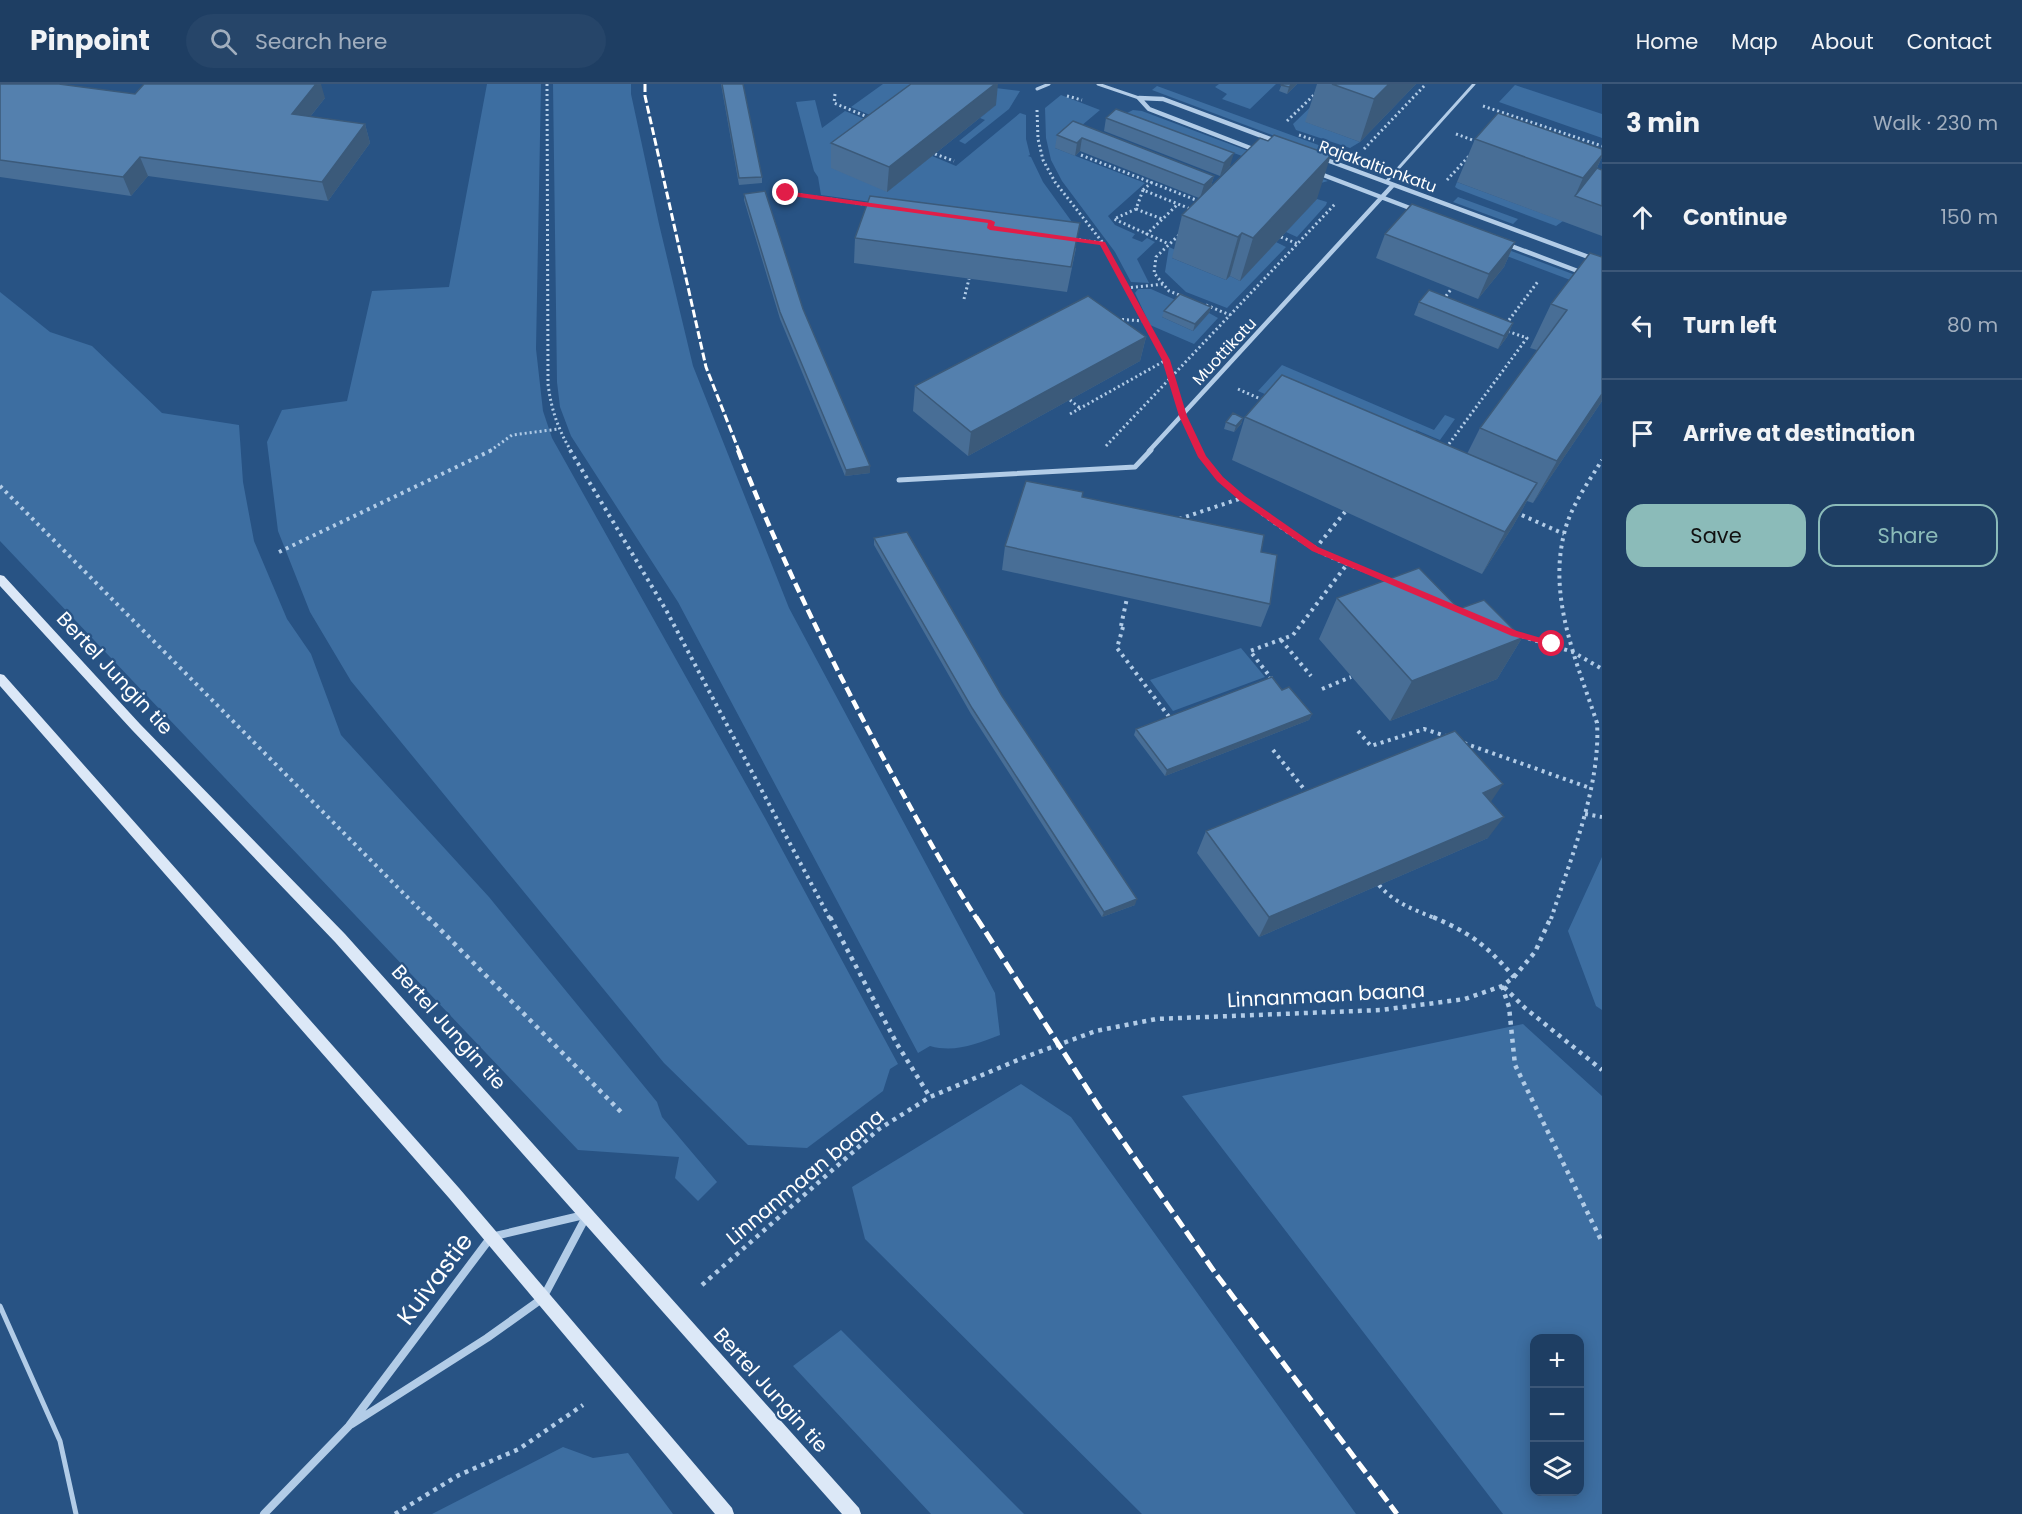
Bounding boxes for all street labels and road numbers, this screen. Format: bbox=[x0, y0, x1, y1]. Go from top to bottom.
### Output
street label: Rajakaltionkatu bbox=[1316, 135, 1440, 198]
street label: Muottikatu bbox=[1187, 312, 1262, 390]
street label: Bertel Jungin tie bbox=[50, 605, 180, 741]
street label: Bertel Jungin tie bbox=[385, 958, 513, 1096]
street label: Linnanmaan baana bbox=[1226, 976, 1426, 1014]
street label: Linnanmaan baana bbox=[720, 1103, 890, 1251]
street label: Kuivastie bbox=[389, 1226, 480, 1332]
street label: Bertel Jungin tie bbox=[707, 1321, 835, 1459]

